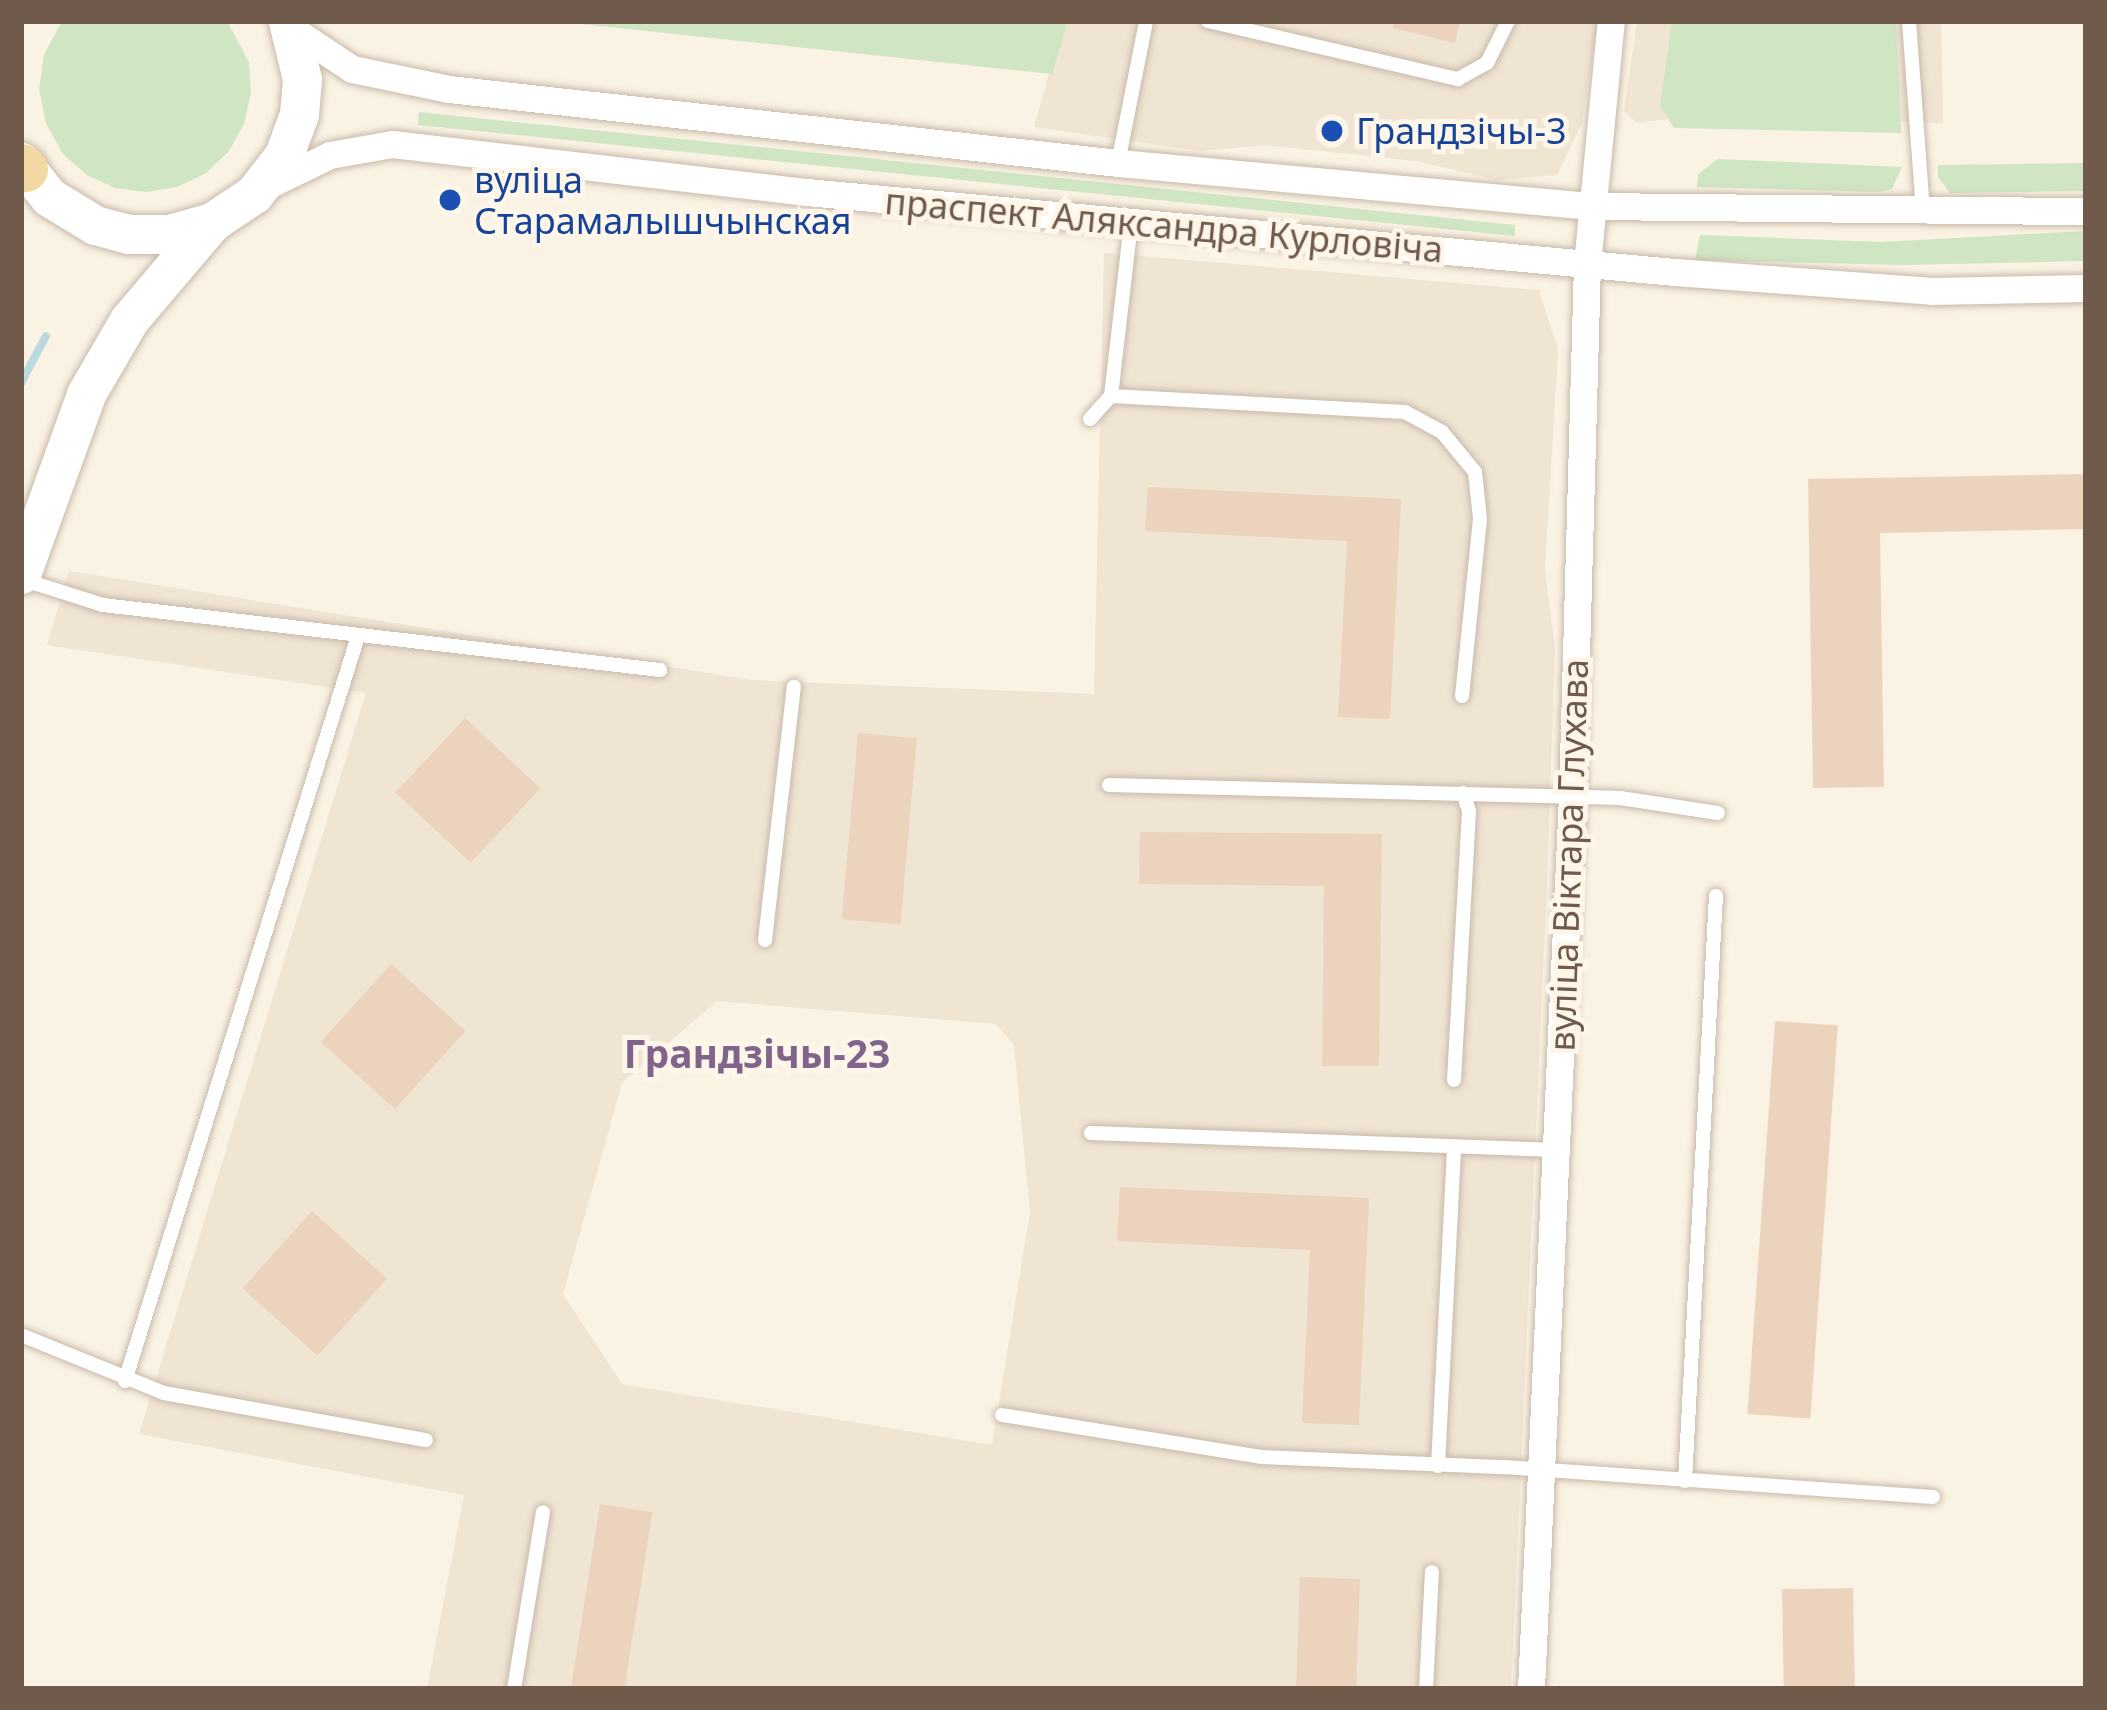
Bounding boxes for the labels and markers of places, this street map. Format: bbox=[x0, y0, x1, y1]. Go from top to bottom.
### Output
place label: Грандзічы-3 bbox=[1356, 109, 1567, 153]
marker: Грандзічы-3 bbox=[1319, 118, 1345, 144]
place label: вуліца Старамалышчынская bbox=[474, 157, 852, 242]
marker: вуліца Старамалышчынская bbox=[437, 187, 463, 213]

